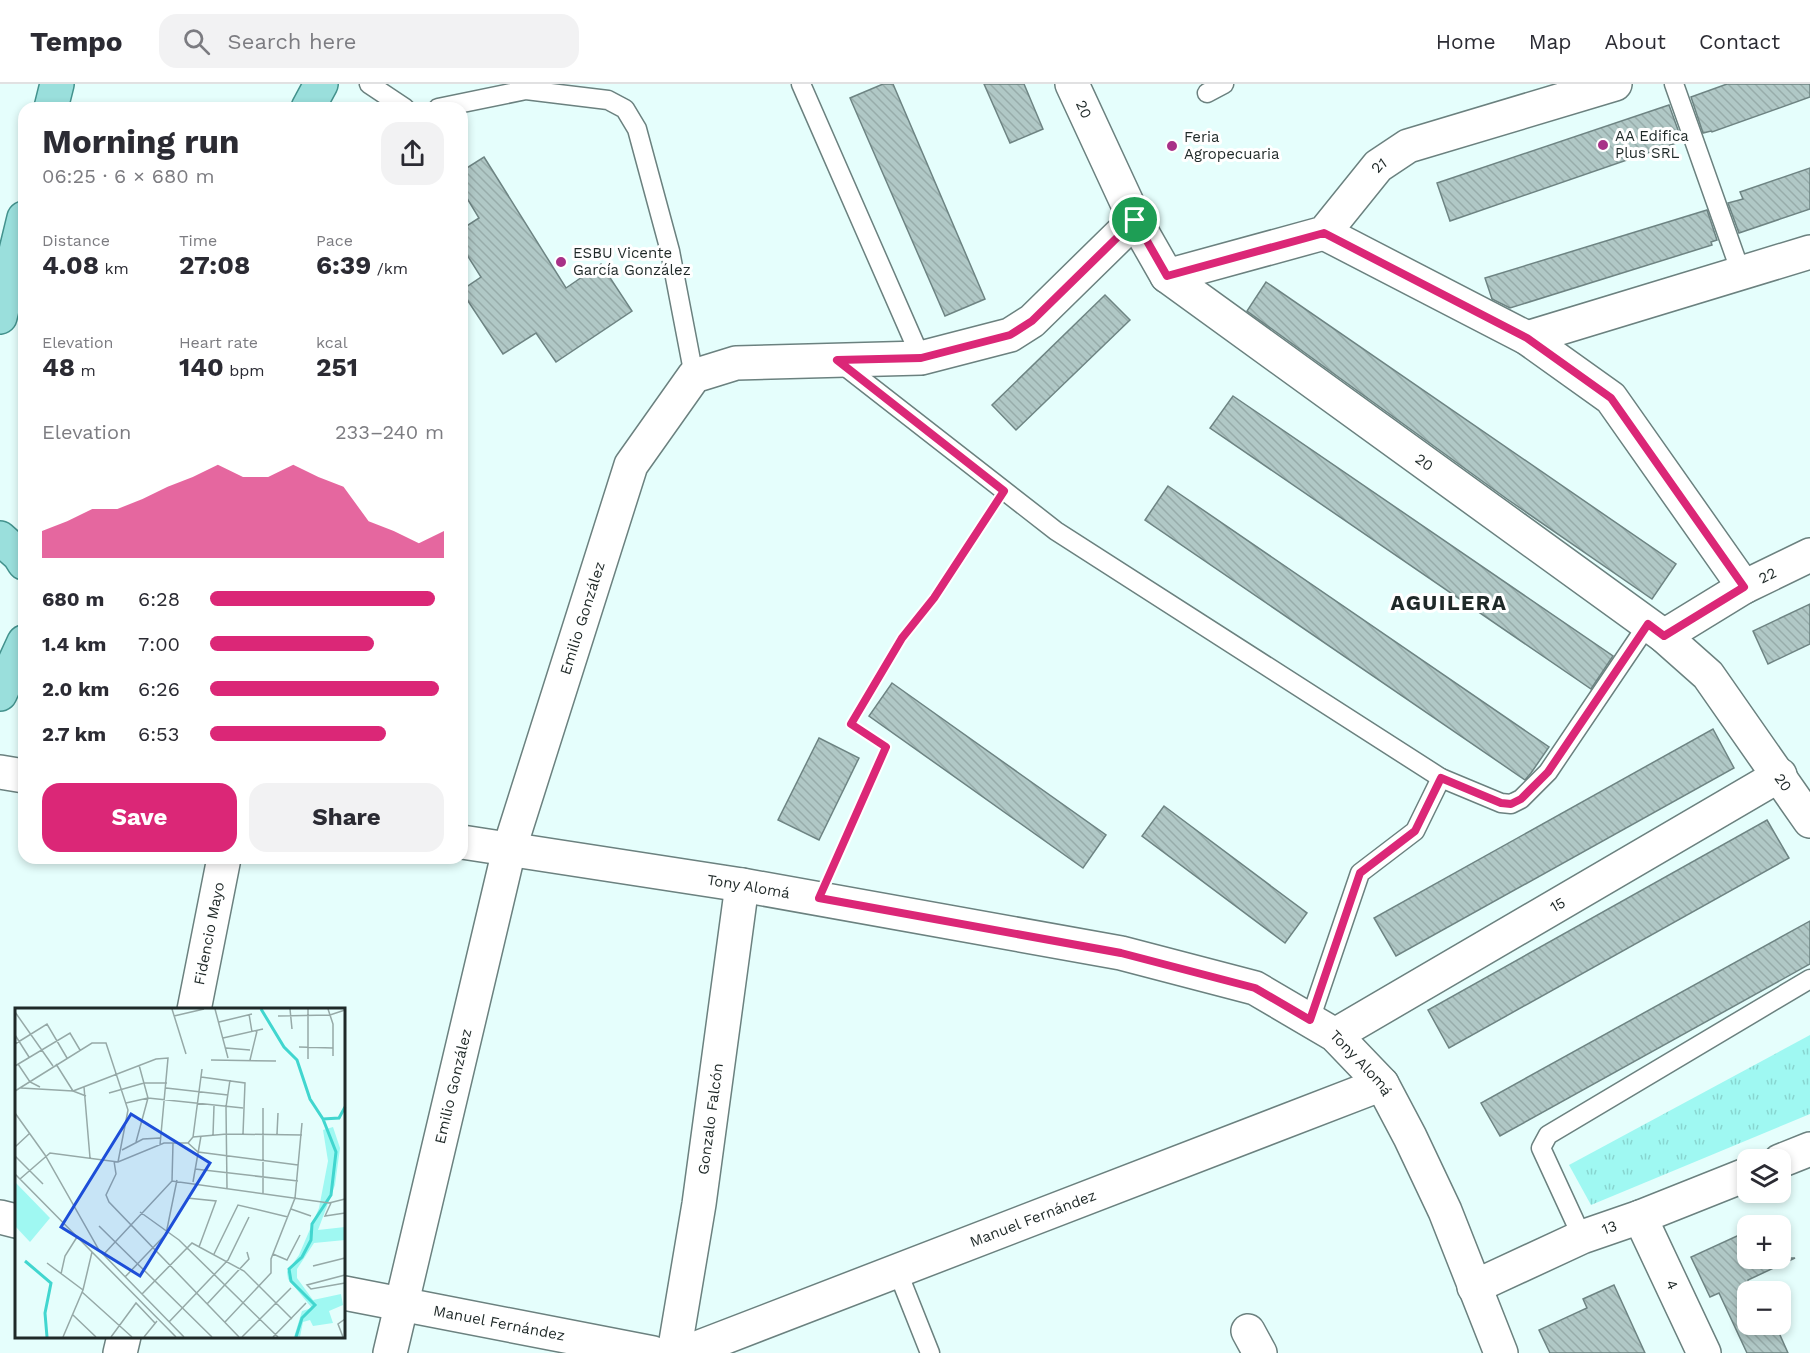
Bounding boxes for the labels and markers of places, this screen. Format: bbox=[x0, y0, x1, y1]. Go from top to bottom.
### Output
place label: AA Edifica Plus SRL bbox=[1615, 127, 1689, 162]
place label: Feria Agropecuaria bbox=[1184, 128, 1280, 163]
marker: AA Edifica Plus SRL bbox=[1596, 138, 1610, 152]
marker: Feria Agropecuaria bbox=[1165, 139, 1179, 153]
pin bbox=[1109, 194, 1160, 245]
place label: ESBU Vicente García González bbox=[573, 244, 691, 279]
marker: ESBU Vicente García González bbox=[554, 255, 568, 269]

